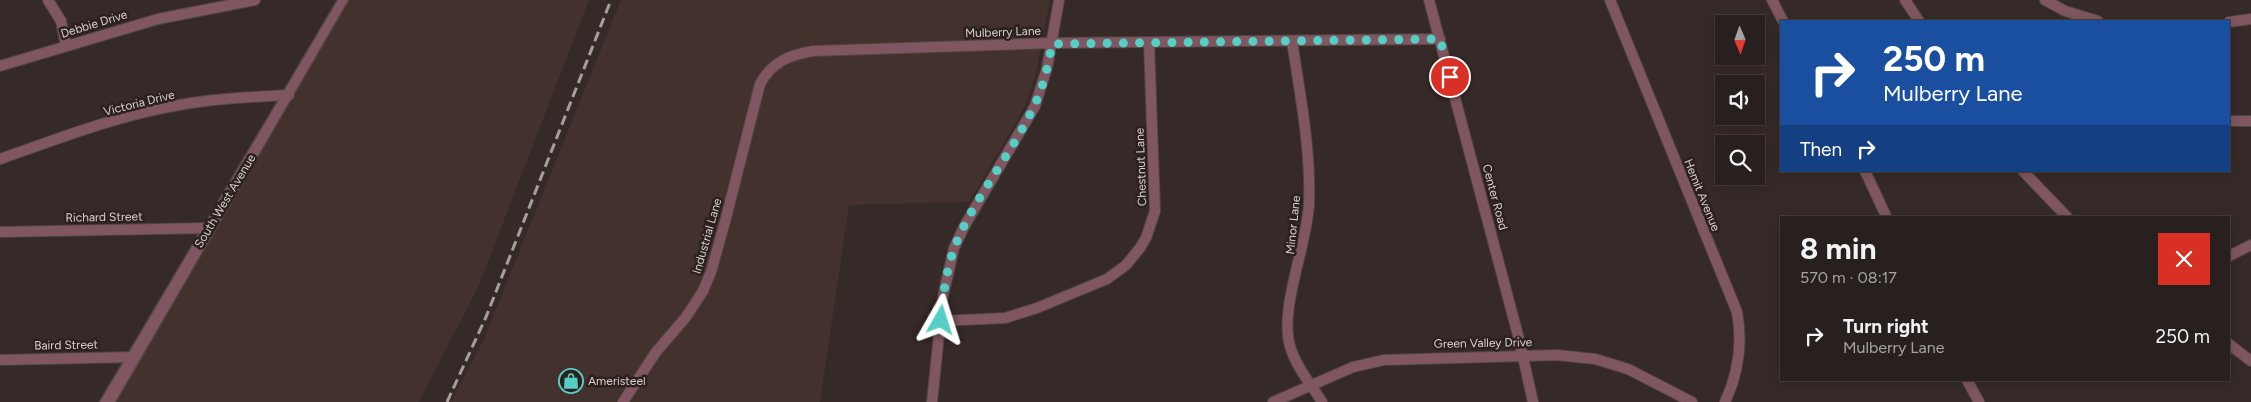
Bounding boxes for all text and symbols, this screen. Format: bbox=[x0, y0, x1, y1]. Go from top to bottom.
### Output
street label: Debbie Drive bbox=[59, 7, 129, 41]
north arrow bbox=[1715, 15, 1765, 65]
map controls bbox=[1715, 15, 1765, 185]
street label: Mulberry Lane bbox=[965, 24, 1042, 40]
text: 250 m bbox=[1883, 38, 1985, 80]
icon: right bbox=[1800, 40, 1865, 105]
pin bbox=[1429, 56, 1471, 98]
icon: arrive bbox=[1436, 63, 1464, 91]
button: sound bbox=[1715, 75, 1765, 125]
text: Mulberry Lane bbox=[1883, 80, 2022, 107]
street label: Victoria Drive bbox=[102, 87, 176, 119]
street label: Chestnut Lane bbox=[1133, 127, 1149, 206]
button: search bbox=[1715, 135, 1765, 185]
icon: right bbox=[1852, 135, 1880, 163]
text: Then bbox=[1800, 138, 1842, 161]
street label: South West Avenue bbox=[192, 151, 259, 250]
street label: Hemit Avenue bbox=[1681, 157, 1723, 234]
street label: Center Road bbox=[1479, 163, 1511, 231]
street label: Minor Lane bbox=[1283, 194, 1303, 255]
street label: Industrial Lane bbox=[690, 196, 725, 275]
street label: Richard Street bbox=[65, 209, 143, 225]
text: 8 min bbox=[1800, 230, 1877, 267]
button: close bbox=[2158, 233, 2210, 285]
text: 570 m · 08:17 bbox=[1800, 268, 1897, 287]
position arrow bbox=[914, 293, 966, 345]
text: Turn right bbox=[1843, 315, 1929, 338]
icon: right bbox=[1800, 322, 1828, 350]
text: 250 m bbox=[2155, 325, 2210, 348]
street label: Green Valley Drive bbox=[1434, 335, 1533, 351]
street label: Baird Street bbox=[34, 337, 99, 353]
text: Mulberry Lane bbox=[1843, 338, 1944, 357]
shop icon: Ameristeel bbox=[558, 368, 584, 394]
place label: Ameristeel bbox=[588, 374, 646, 388]

